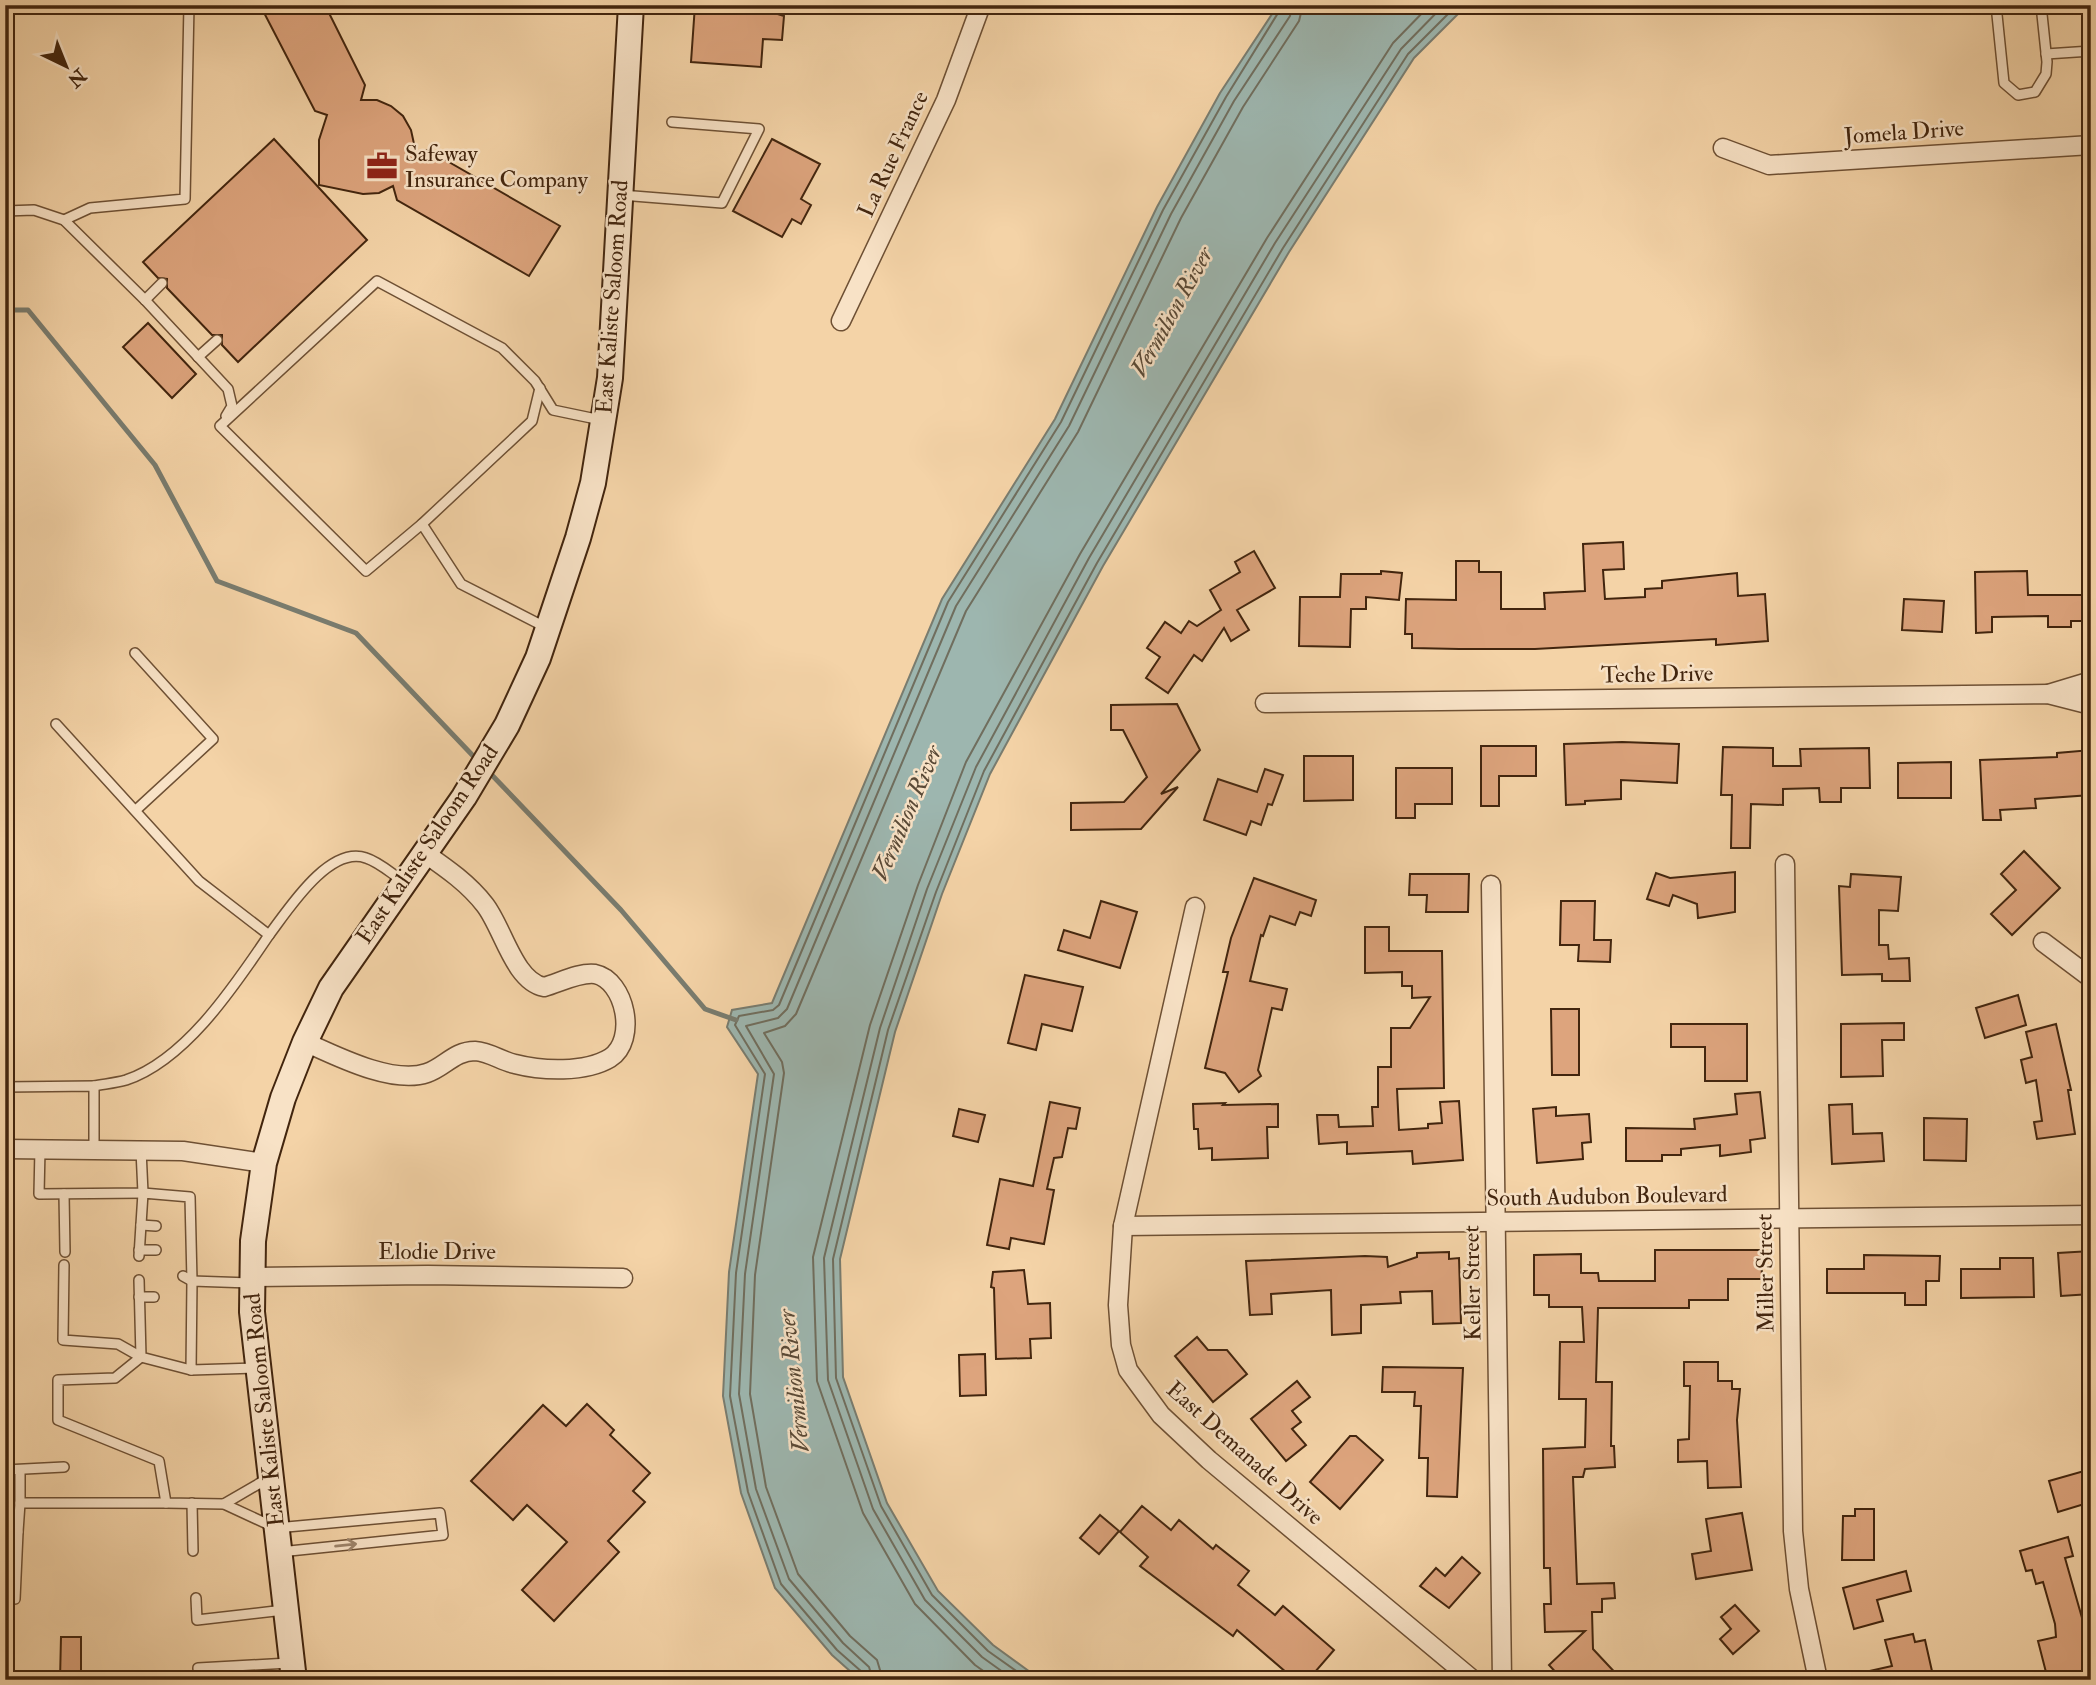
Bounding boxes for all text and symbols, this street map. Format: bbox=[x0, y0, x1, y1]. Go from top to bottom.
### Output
north arrow bbox=[32, 32, 102, 102]
text: N bbox=[62, 62, 92, 93]
street label: La Rue France bbox=[851, 86, 935, 222]
street label: Jomela Drive bbox=[1842, 113, 1965, 151]
place label: Safeway Insurance Company bbox=[405, 139, 589, 195]
office icon: Safeway Insurance Company bbox=[365, 149, 399, 183]
street label: East Kaliste Saloom Road bbox=[589, 179, 635, 415]
water label: Vermilion River bbox=[1124, 241, 1221, 382]
street label: Teche Drive bbox=[1601, 659, 1714, 689]
street label: East Kaliste Saloom Road bbox=[349, 739, 505, 949]
water label: Vermilion River bbox=[865, 740, 950, 885]
street label: South Audubon Boulevard bbox=[1486, 1179, 1728, 1213]
street label: Miller Street bbox=[1749, 1213, 1781, 1333]
street label: Keller Street bbox=[1456, 1225, 1488, 1341]
street label: Elodie Drive bbox=[378, 1237, 496, 1266]
street label: East Kaliste Saloom Road bbox=[237, 1292, 291, 1528]
water label: Vermilion River bbox=[771, 1307, 817, 1454]
street label: East Demanade Drive bbox=[1160, 1375, 1330, 1531]
one-way arrow bbox=[335, 1538, 357, 1551]

